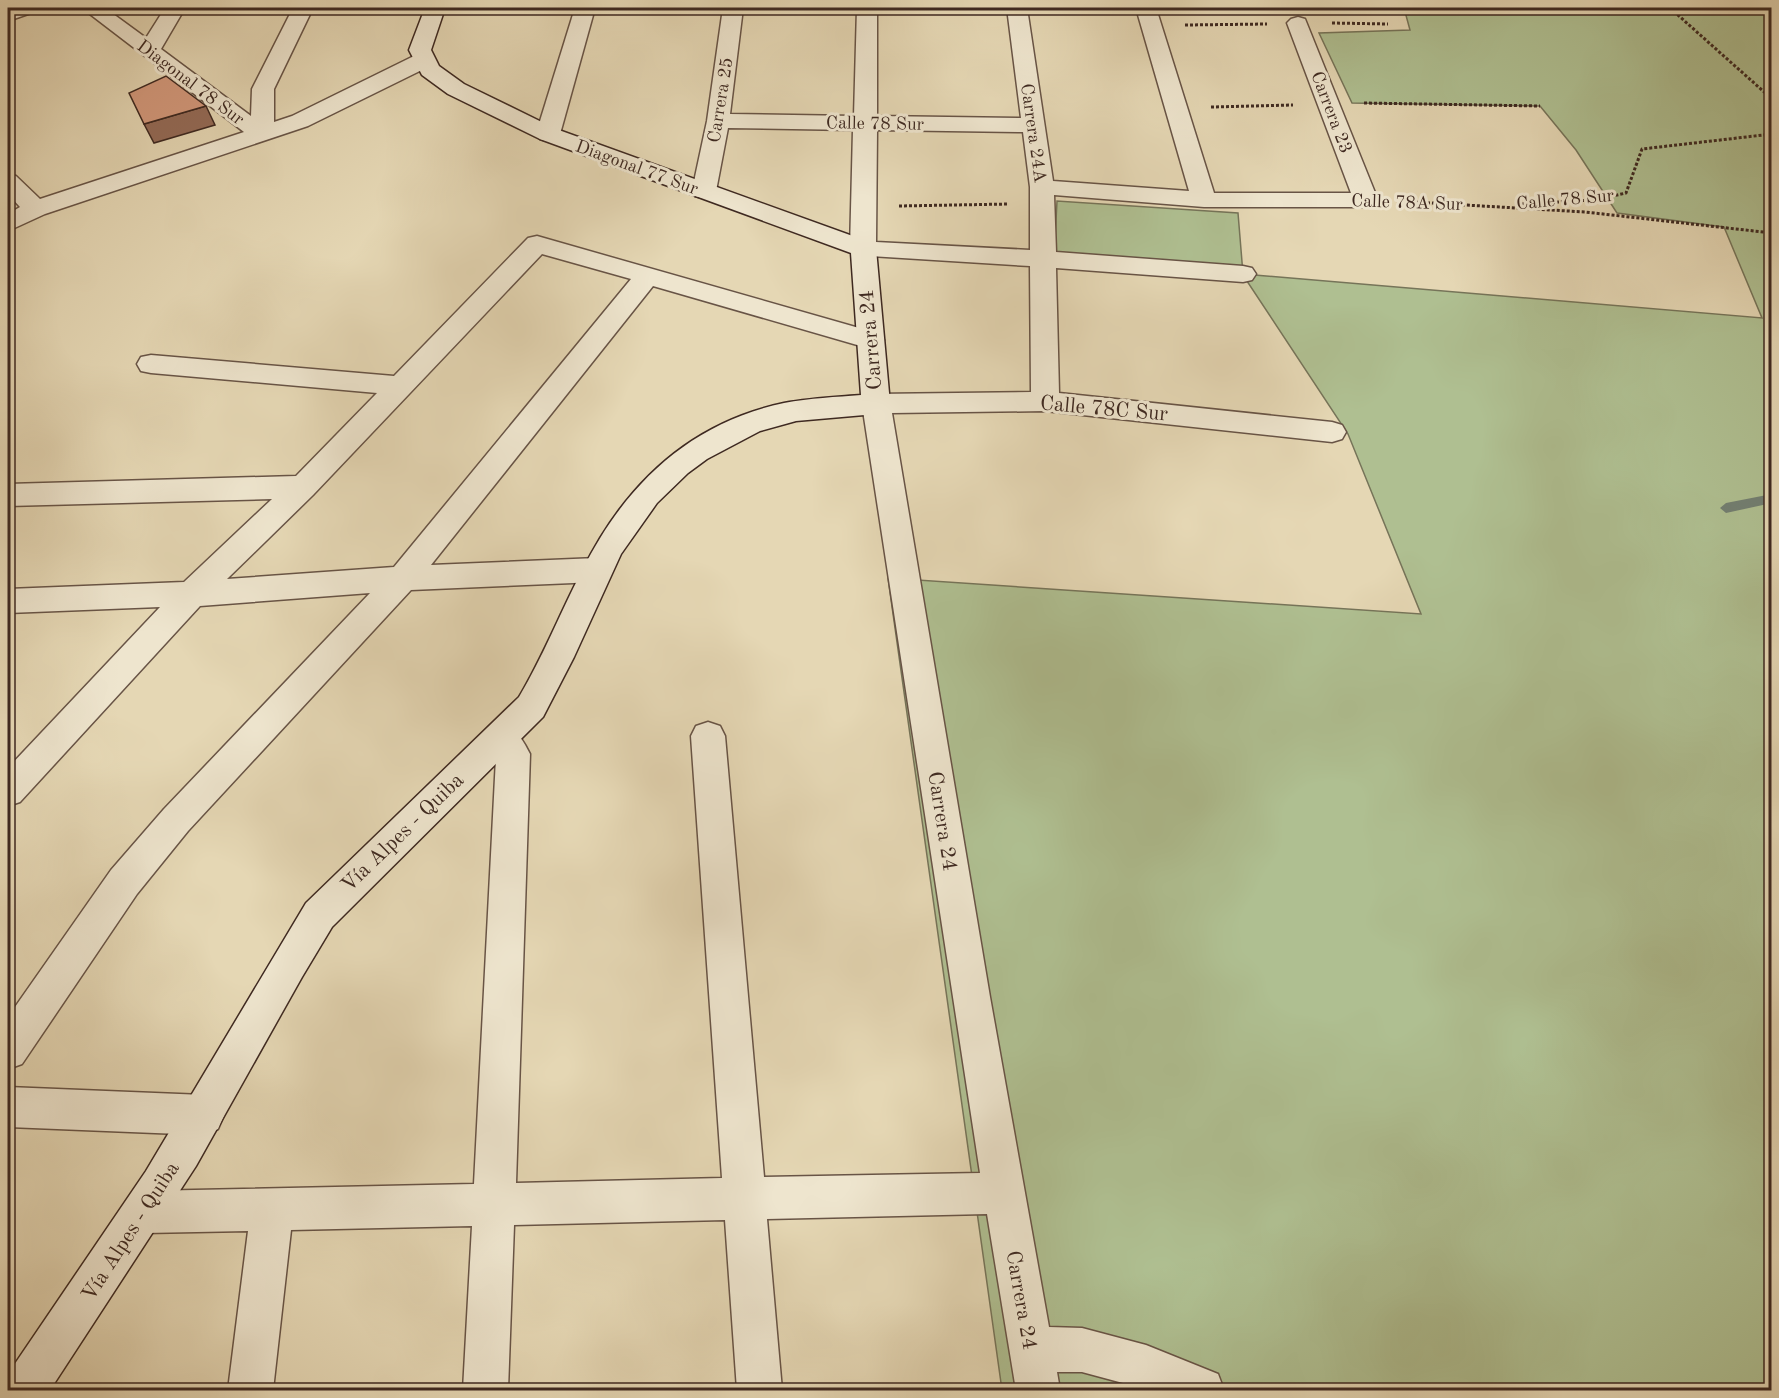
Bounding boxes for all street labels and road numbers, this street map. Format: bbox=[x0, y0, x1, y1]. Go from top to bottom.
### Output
street label: Diagonal 78 Sur bbox=[133, 37, 248, 129]
street label: Carrera 25 bbox=[705, 56, 737, 144]
street label: Carrera 23 bbox=[1307, 69, 1355, 156]
street label: Carrera 24A bbox=[1017, 82, 1049, 184]
street label: Calle 78 Sur bbox=[826, 114, 925, 134]
street label: Diagonal 77 Sur bbox=[573, 137, 701, 199]
street label: Calle 78 Sur bbox=[1515, 187, 1615, 213]
street label: Calle 78A Sur bbox=[1351, 192, 1464, 214]
street label: Carrera 24 bbox=[857, 289, 886, 391]
street label: Calle 78C Sur bbox=[1039, 393, 1169, 426]
street label: Vía Alpes - Quiba bbox=[338, 770, 468, 896]
street label: Carrera 24 bbox=[923, 770, 960, 873]
street label: Vía Alpes - Quiba bbox=[79, 1159, 184, 1305]
street label: Carrera 24 bbox=[1001, 1249, 1040, 1352]

